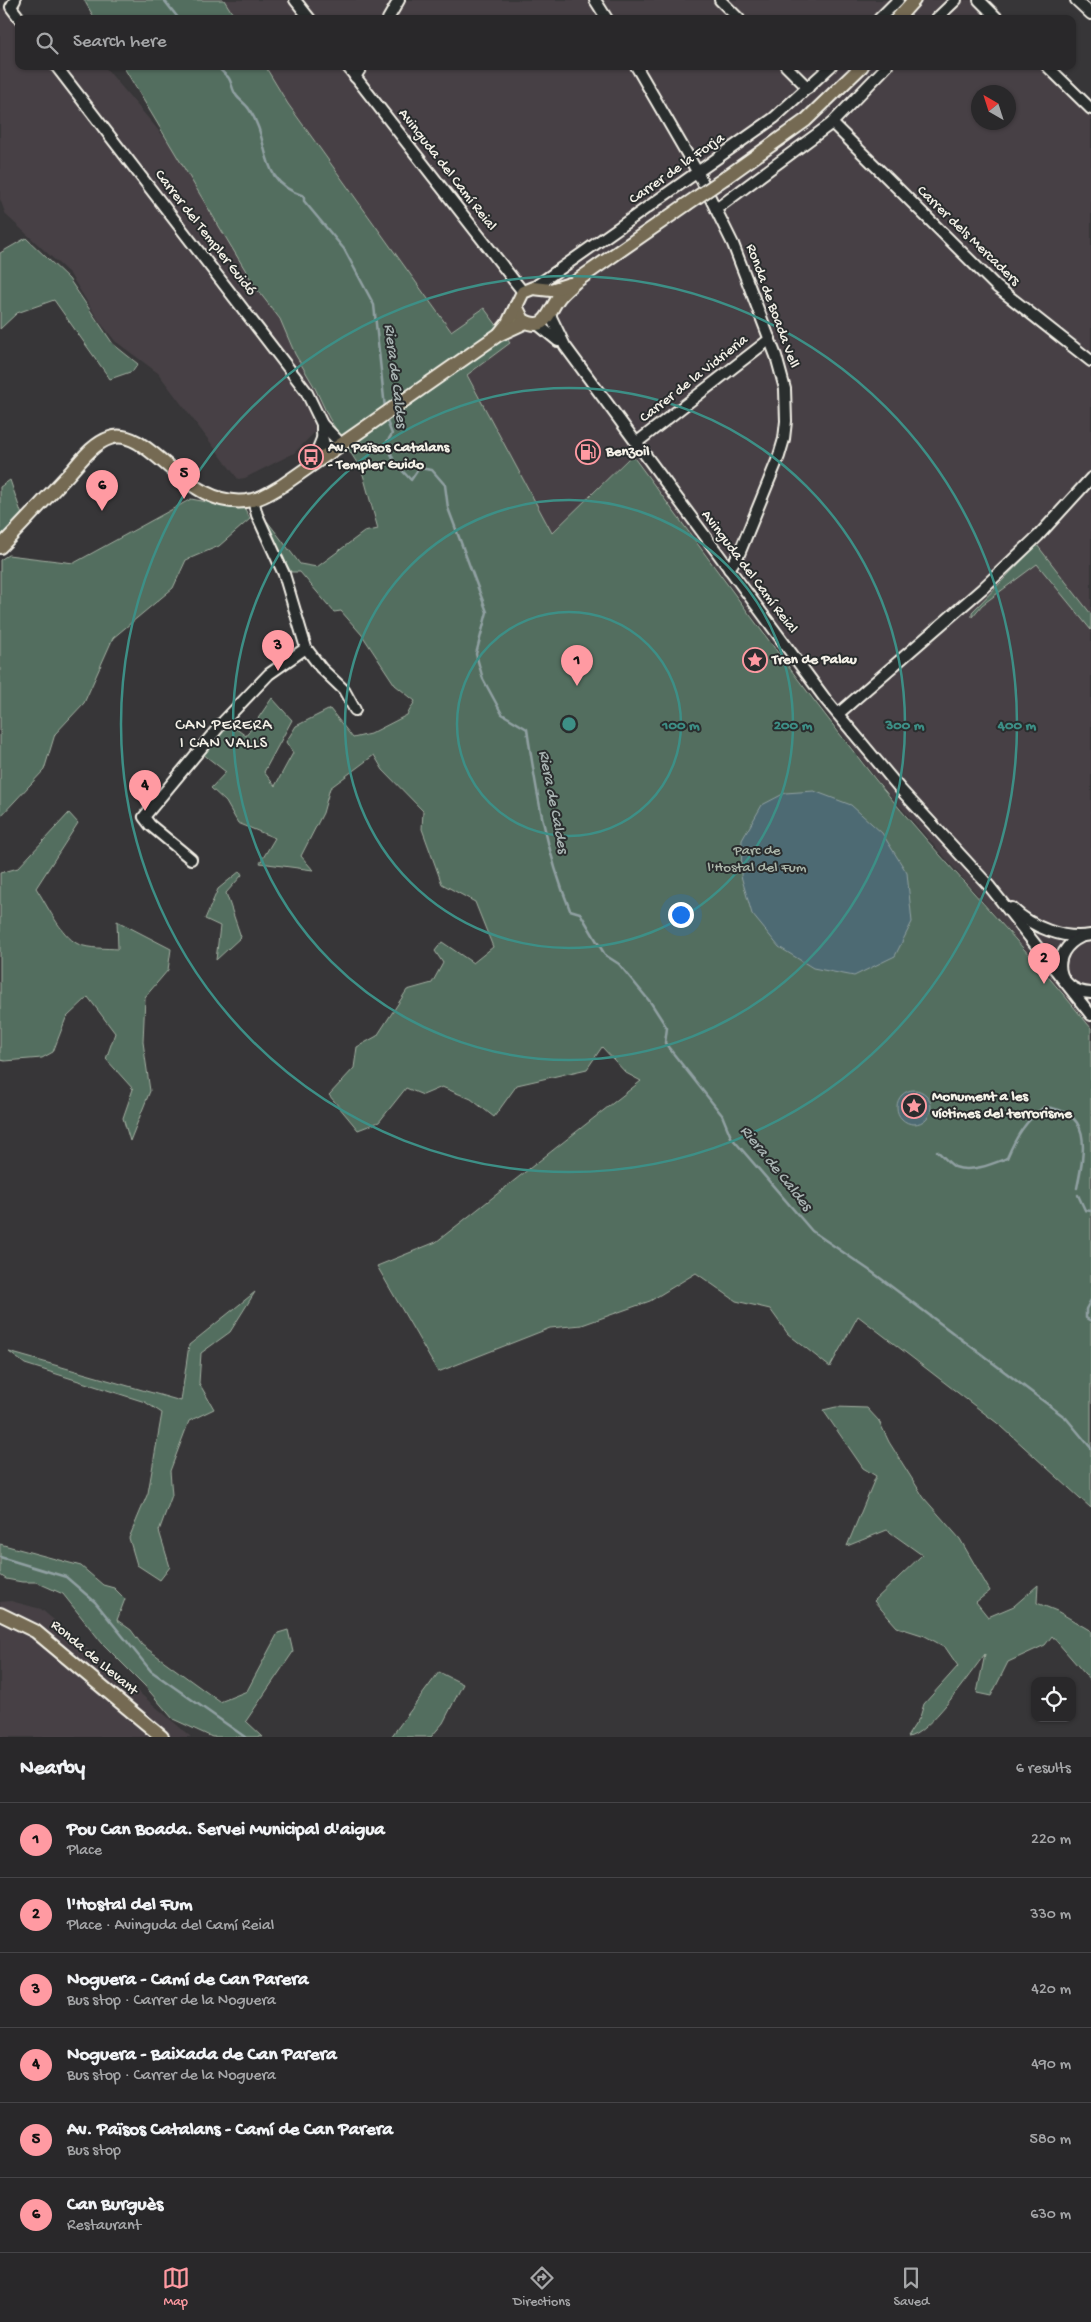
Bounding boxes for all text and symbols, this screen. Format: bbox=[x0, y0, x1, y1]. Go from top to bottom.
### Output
search box bbox=[15, 15, 1076, 70]
icon: search bbox=[33, 29, 61, 57]
text: Search here bbox=[73, 31, 167, 54]
north arrow bbox=[971, 85, 1016, 130]
street label: Avinguda del Camí Reial bbox=[394, 105, 500, 235]
street label: Carrer de la Forja bbox=[626, 129, 729, 209]
street label: Carrer del Templer Guidó bbox=[150, 166, 260, 300]
street label: Carrer dels Mercaders bbox=[913, 182, 1024, 290]
street label: Ronda de Boada Vell bbox=[741, 242, 803, 370]
water label: Riera de Caldes bbox=[378, 323, 410, 431]
street label: Carrer de la Vidrieria bbox=[636, 331, 752, 427]
place label: Av. Països Catalans - Templer Guido bbox=[327, 439, 451, 474]
fuel station icon: Benzoil bbox=[575, 439, 601, 465]
place label: Benzoil bbox=[605, 443, 650, 461]
bus stop icon: Av. Països Catalans - Templer Guido bbox=[298, 444, 324, 470]
pin: 5 bbox=[168, 458, 200, 499]
pin: 6 bbox=[86, 470, 118, 511]
street label: Avinguda del Camí Reial bbox=[697, 507, 801, 637]
pin: 3 bbox=[262, 630, 294, 671]
pin: 1 bbox=[561, 645, 593, 686]
place icon: Tren de Palau bbox=[742, 647, 768, 673]
place label: Tren de Palau bbox=[771, 651, 858, 669]
centre of rings bbox=[560, 715, 578, 733]
district label: CAN PERERA I CAN VALLS bbox=[175, 717, 273, 754]
text: 100 m bbox=[661, 717, 700, 735]
text: 200 m bbox=[774, 717, 813, 735]
text: 300 m bbox=[884, 717, 925, 735]
text: 400 m bbox=[997, 717, 1037, 735]
water label: Riera de Caldes bbox=[533, 749, 572, 857]
pin: 4 bbox=[129, 770, 161, 811]
park label: Parc de l'Hostal del Fum bbox=[707, 842, 807, 877]
your location bbox=[668, 902, 694, 928]
pin: 2 bbox=[1028, 943, 1060, 984]
place label: Monument a les víctimes del terrorisme bbox=[931, 1088, 1073, 1123]
place icon: Monument a les víctimes del terrorisme bbox=[901, 1093, 927, 1119]
water label: Riera de Caldes bbox=[735, 1122, 817, 1217]
street label: Ronda de Llevant bbox=[47, 1616, 143, 1701]
map controls bbox=[1031, 1677, 1076, 1722]
button: locate bbox=[1031, 1677, 1076, 1722]
text: Nearby bbox=[20, 1757, 85, 1782]
text: 6 results bbox=[1016, 1760, 1071, 1779]
text: Pou Can Boada. Servei Municipal d'aigua bbox=[67, 1819, 385, 1842]
text: 1 bbox=[33, 1831, 39, 1850]
text: 220 m bbox=[1031, 1831, 1071, 1850]
text: Place bbox=[67, 1842, 102, 1861]
text: l'Hostal del Fum bbox=[67, 1894, 192, 1917]
text: 2 bbox=[32, 1906, 40, 1925]
text: 330 m bbox=[1030, 1906, 1071, 1925]
text: Place · Avinguda del Camí Reial bbox=[67, 1917, 274, 1936]
text: Noguera - Camí de Can Parera bbox=[67, 1969, 309, 1992]
text: 3 bbox=[32, 1981, 40, 2000]
text: 420 m bbox=[1031, 1981, 1071, 2000]
text: Bus stop · Carrer de la Noguera bbox=[67, 1992, 276, 2011]
text: Noguera - Baixada de Can Parera bbox=[67, 2044, 337, 2067]
text: 4 bbox=[32, 2056, 40, 2075]
text: 490 m bbox=[1031, 2056, 1071, 2075]
text: Bus stop · Carrer de la Noguera bbox=[67, 2067, 276, 2086]
text: Av. Països Catalans - Camí de Can Parera bbox=[67, 2119, 393, 2142]
text: 5 bbox=[32, 2131, 40, 2150]
text: 580 m bbox=[1030, 2131, 1071, 2150]
text: Bus stop bbox=[67, 2142, 121, 2161]
text: Can Burguès bbox=[67, 2194, 163, 2217]
text: 6 bbox=[32, 2206, 40, 2225]
text: 630 m bbox=[1030, 2206, 1071, 2225]
text: Restaurant bbox=[67, 2217, 141, 2236]
tab: Map bbox=[162, 2264, 190, 2311]
tab: Directions bbox=[513, 2264, 570, 2311]
tab: Saved bbox=[893, 2264, 929, 2311]

